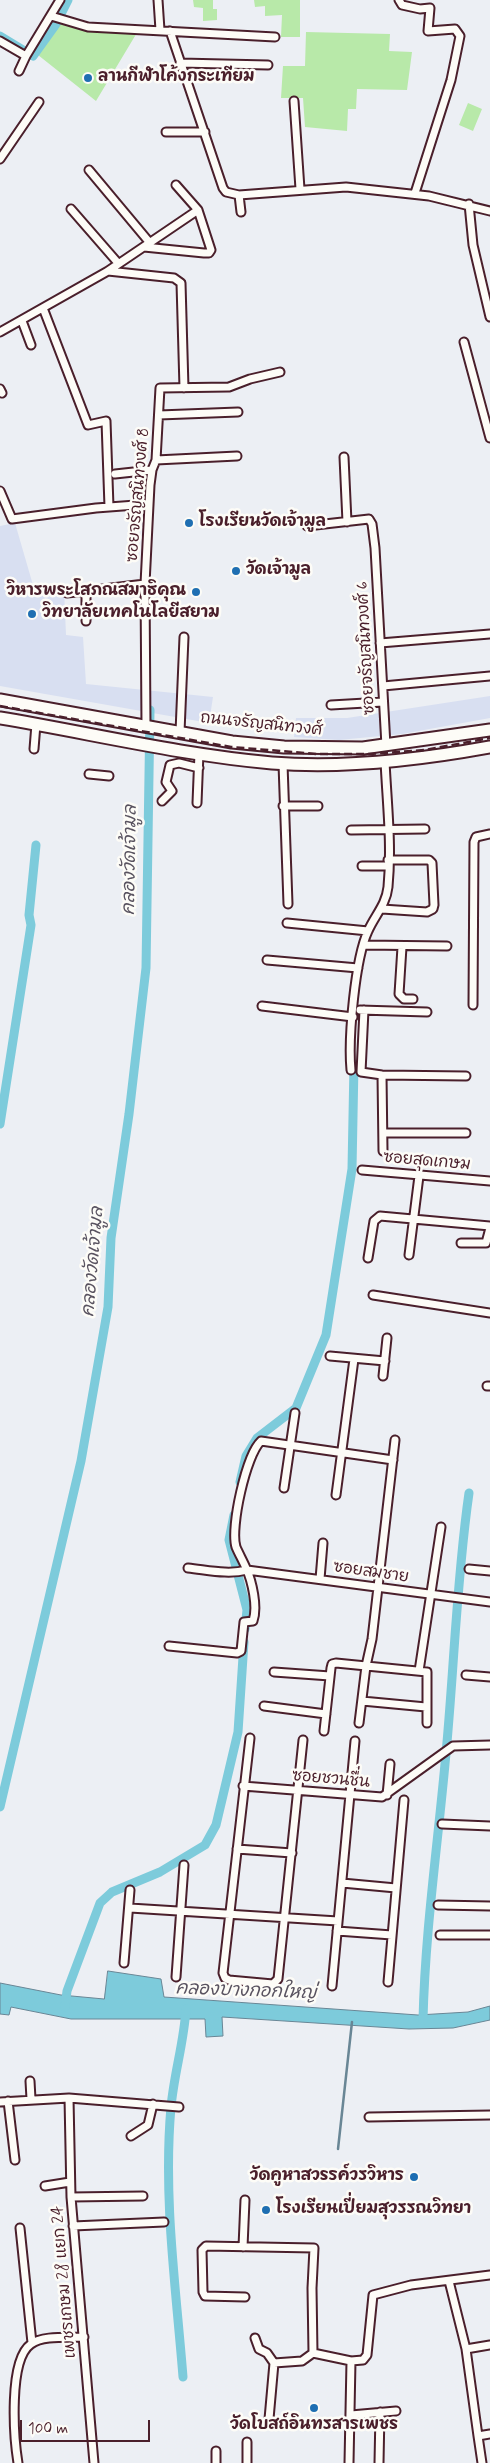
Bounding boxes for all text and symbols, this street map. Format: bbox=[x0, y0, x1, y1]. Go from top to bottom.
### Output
place label: ลานกีฬาโค้งกระเทียม bbox=[98, 68, 254, 88]
marker: ลานกีฬาโค้งกระเทียม bbox=[82, 72, 94, 84]
street label: ซอยจรัญสนิทวงศ์ 8 bbox=[124, 427, 154, 563]
place label: โรงเรียนวัดเจ้ามูล bbox=[199, 513, 326, 533]
marker: โรงเรียนวัดเจ้ามูล bbox=[183, 517, 195, 529]
place label: วัดเจ้ามูล bbox=[246, 561, 311, 581]
marker: วัดเจ้ามูล bbox=[230, 565, 242, 577]
street label: ซอยจรัญสนิทวงศ์ 6 bbox=[354, 581, 380, 715]
place label: วิหารพระโสภณสมาธิคุณ bbox=[7, 582, 186, 602]
marker: วิหารพระโสภณสมาธิคุณ bbox=[190, 586, 202, 598]
place label: วิทยาลัยเทคโนโลยีสยาม bbox=[42, 604, 220, 624]
marker: วิทยาลัยเทคโนโลยีสยาม bbox=[26, 608, 38, 620]
street label: ถนนจรัญสนิทวงศ์ bbox=[199, 709, 323, 741]
water label: คลองวัดเจ้ามูล bbox=[119, 805, 143, 915]
street label: ซอยสุดเกษม bbox=[382, 1149, 472, 1175]
water label: คลองวัดเจ้ามูล bbox=[78, 1206, 110, 1318]
street label: ซอยสมชาย bbox=[332, 1558, 410, 1588]
street label: ซอยชวนชื่น bbox=[291, 1767, 371, 1793]
water label: คลองบางกอกใหญ่ bbox=[175, 1979, 317, 2005]
place label: วัดคูหาสวรรค์วรวิหาร bbox=[250, 2167, 404, 2187]
marker: วัดคูหาสวรรค์วรวิหาร bbox=[408, 2171, 420, 2183]
place label: โรงเรียนเปี่ยมสุวรรณวิทยา bbox=[276, 2200, 471, 2220]
marker: โรงเรียนเปี่ยมสุวรรณวิทยา bbox=[260, 2204, 272, 2216]
street label: เพชรเกษม 28 แยก 24 bbox=[49, 2205, 81, 2359]
marker: วัดโบสถ์อินทรสารเพชร bbox=[308, 2402, 320, 2414]
scale bar bbox=[22, 2410, 152, 2442]
place label: วัดโบสถ์อินทรสารเพชร bbox=[230, 2416, 398, 2436]
text: 100 m bbox=[28, 2419, 68, 2439]

